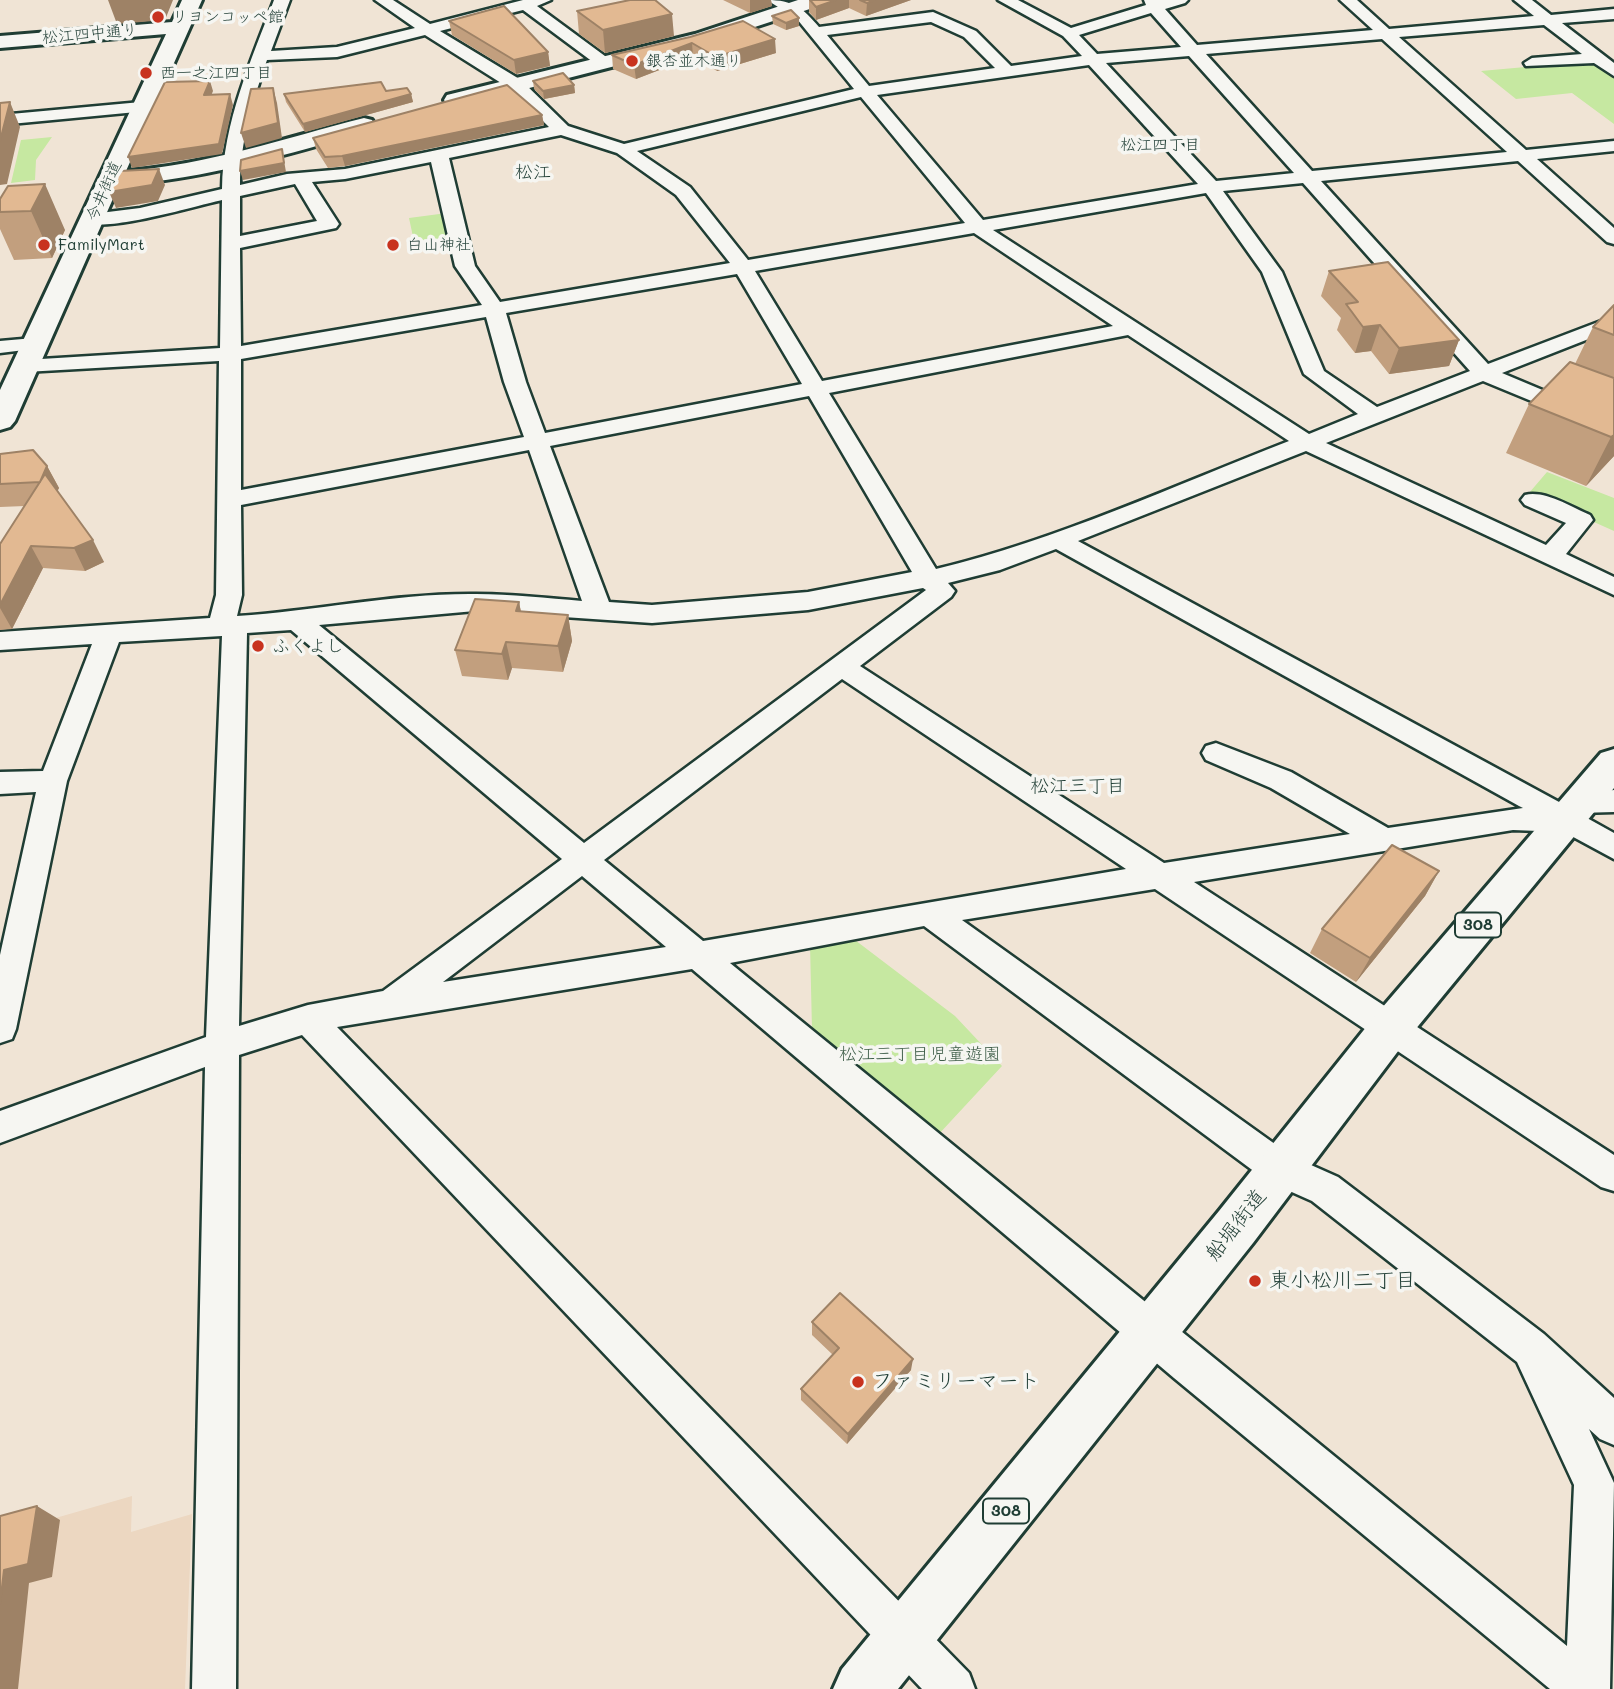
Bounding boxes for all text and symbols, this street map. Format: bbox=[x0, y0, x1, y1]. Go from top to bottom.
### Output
place label: リヨンコッペ館 bbox=[172, 7, 284, 27]
marker: リヨンコッペ館 bbox=[150, 9, 166, 25]
street label: 松江四中通り bbox=[41, 20, 139, 48]
place label: 銀杏並木通り bbox=[646, 51, 742, 71]
marker: 銀杏並木通り bbox=[624, 53, 640, 69]
place label: 西一之江四丁目 bbox=[160, 63, 272, 83]
marker: 西一之江四丁目 bbox=[138, 65, 154, 81]
district label: 松江四丁目 bbox=[1120, 135, 1200, 155]
street label: 今井街道 bbox=[82, 158, 126, 224]
district label: 松江 bbox=[515, 161, 551, 183]
place label: FamilyMart bbox=[58, 235, 145, 255]
place label: 白山神社 bbox=[407, 235, 471, 255]
marker: FamilyMart bbox=[36, 237, 52, 253]
marker: 白山神社 bbox=[385, 237, 401, 253]
place label: ふくよし bbox=[272, 635, 344, 657]
marker: ふくよし bbox=[250, 638, 266, 654]
district label: 松江三丁目 bbox=[1031, 775, 1125, 797]
road number: 308 bbox=[1455, 912, 1501, 937]
park label: 松江三丁目児童遊園 bbox=[839, 1043, 1001, 1065]
street label: 船堀街道 bbox=[1200, 1184, 1272, 1266]
place label: 東小松川二丁目 bbox=[1269, 1268, 1416, 1294]
marker: 東小松川二丁目 bbox=[1247, 1273, 1263, 1289]
place label: ファミリーマート bbox=[872, 1369, 1040, 1395]
marker: ファミリーマート bbox=[850, 1374, 866, 1390]
road number: 308 bbox=[983, 1498, 1029, 1524]

